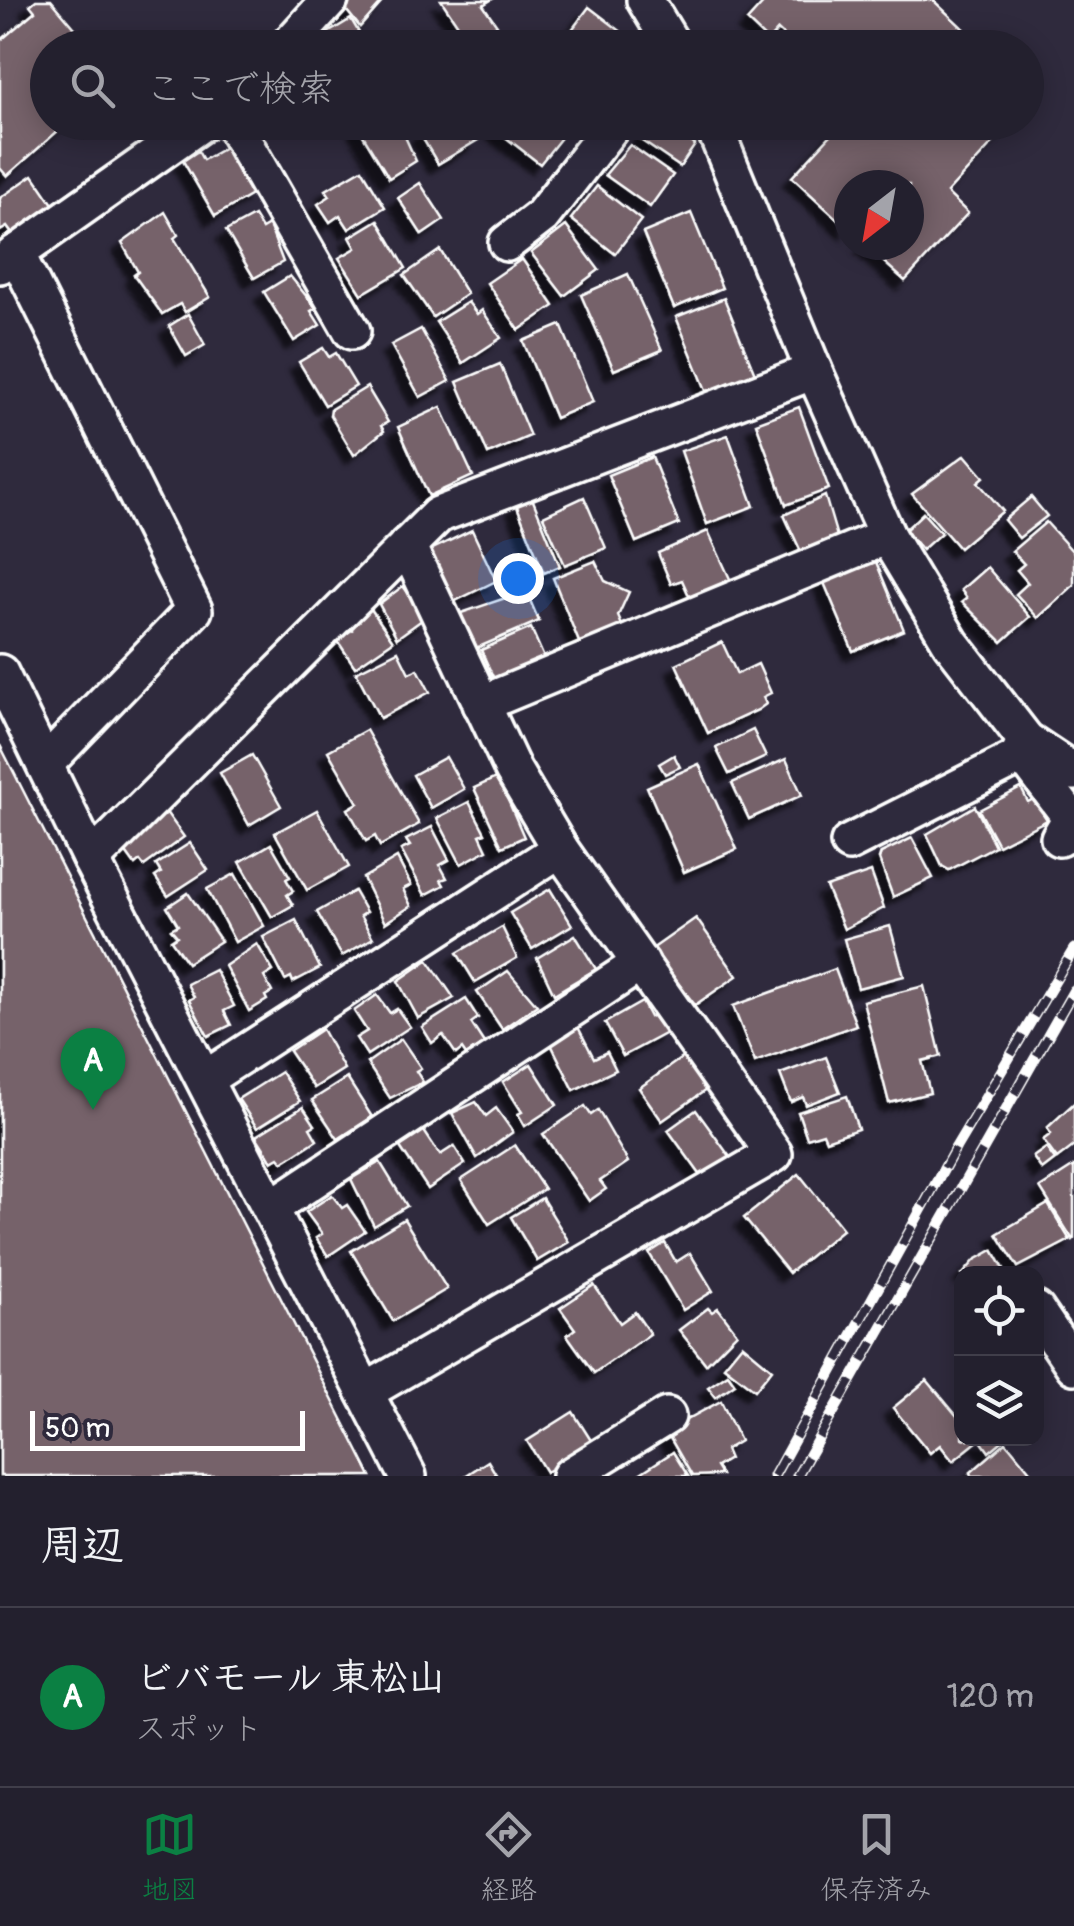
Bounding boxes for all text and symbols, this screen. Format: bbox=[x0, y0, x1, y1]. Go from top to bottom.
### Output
search box bbox=[30, 30, 1044, 140]
icon: search bbox=[65, 58, 120, 113]
text: ここで検索 bbox=[145, 65, 335, 113]
north arrow bbox=[834, 170, 924, 260]
your location bbox=[493, 553, 544, 604]
pin: A bbox=[61, 1028, 126, 1110]
map controls bbox=[954, 1266, 1044, 1446]
button: locate bbox=[954, 1266, 1044, 1356]
button: layers bbox=[954, 1356, 1044, 1446]
scale bar bbox=[30, 1406, 305, 1450]
text: 50 m bbox=[45, 1411, 110, 1446]
text: 周辺 bbox=[40, 1520, 124, 1572]
text: ビバモール 東松山 bbox=[135, 1654, 446, 1702]
text: A bbox=[62, 1677, 83, 1717]
text: 120 m bbox=[946, 1677, 1034, 1717]
text: スポット bbox=[135, 1709, 263, 1749]
tab: 地図 bbox=[142, 1807, 198, 1908]
tab: 経路 bbox=[481, 1807, 537, 1908]
tab: 保存済み bbox=[820, 1807, 932, 1908]

